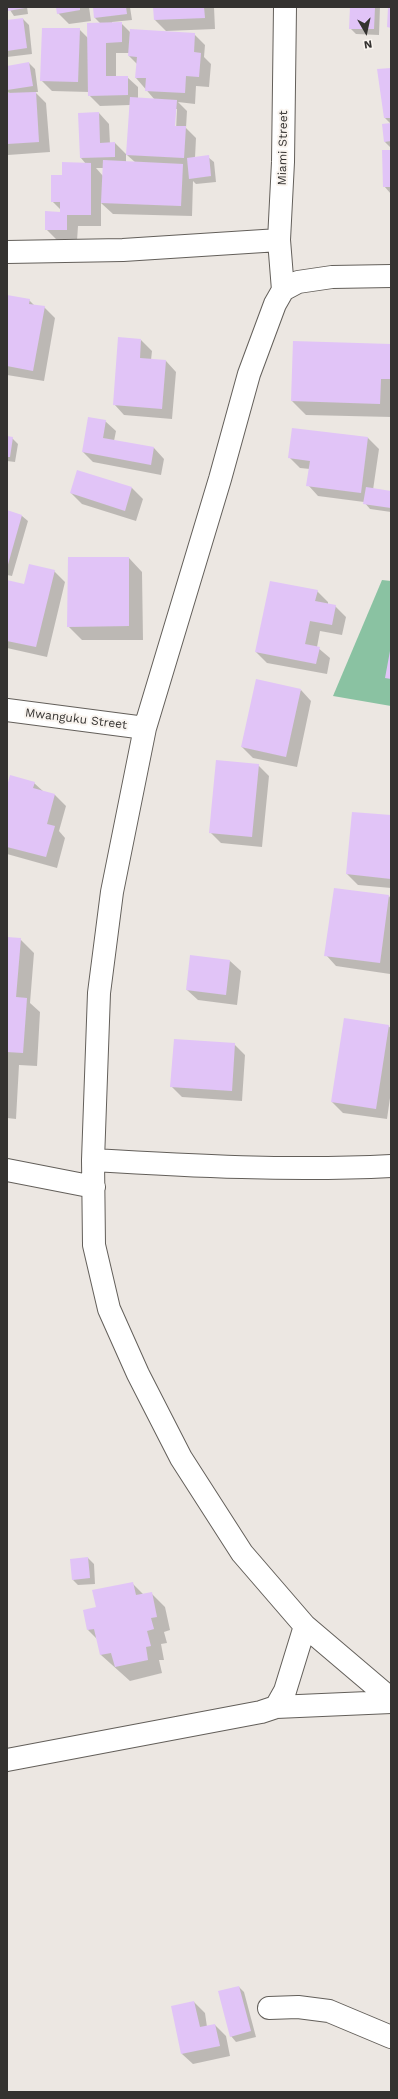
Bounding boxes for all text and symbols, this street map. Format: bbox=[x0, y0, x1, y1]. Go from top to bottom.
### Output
north arrow bbox=[346, 12, 386, 52]
text: N bbox=[363, 37, 373, 51]
street label: Miami Street bbox=[275, 110, 291, 186]
street label: Mwanguku Street bbox=[24, 706, 128, 732]

